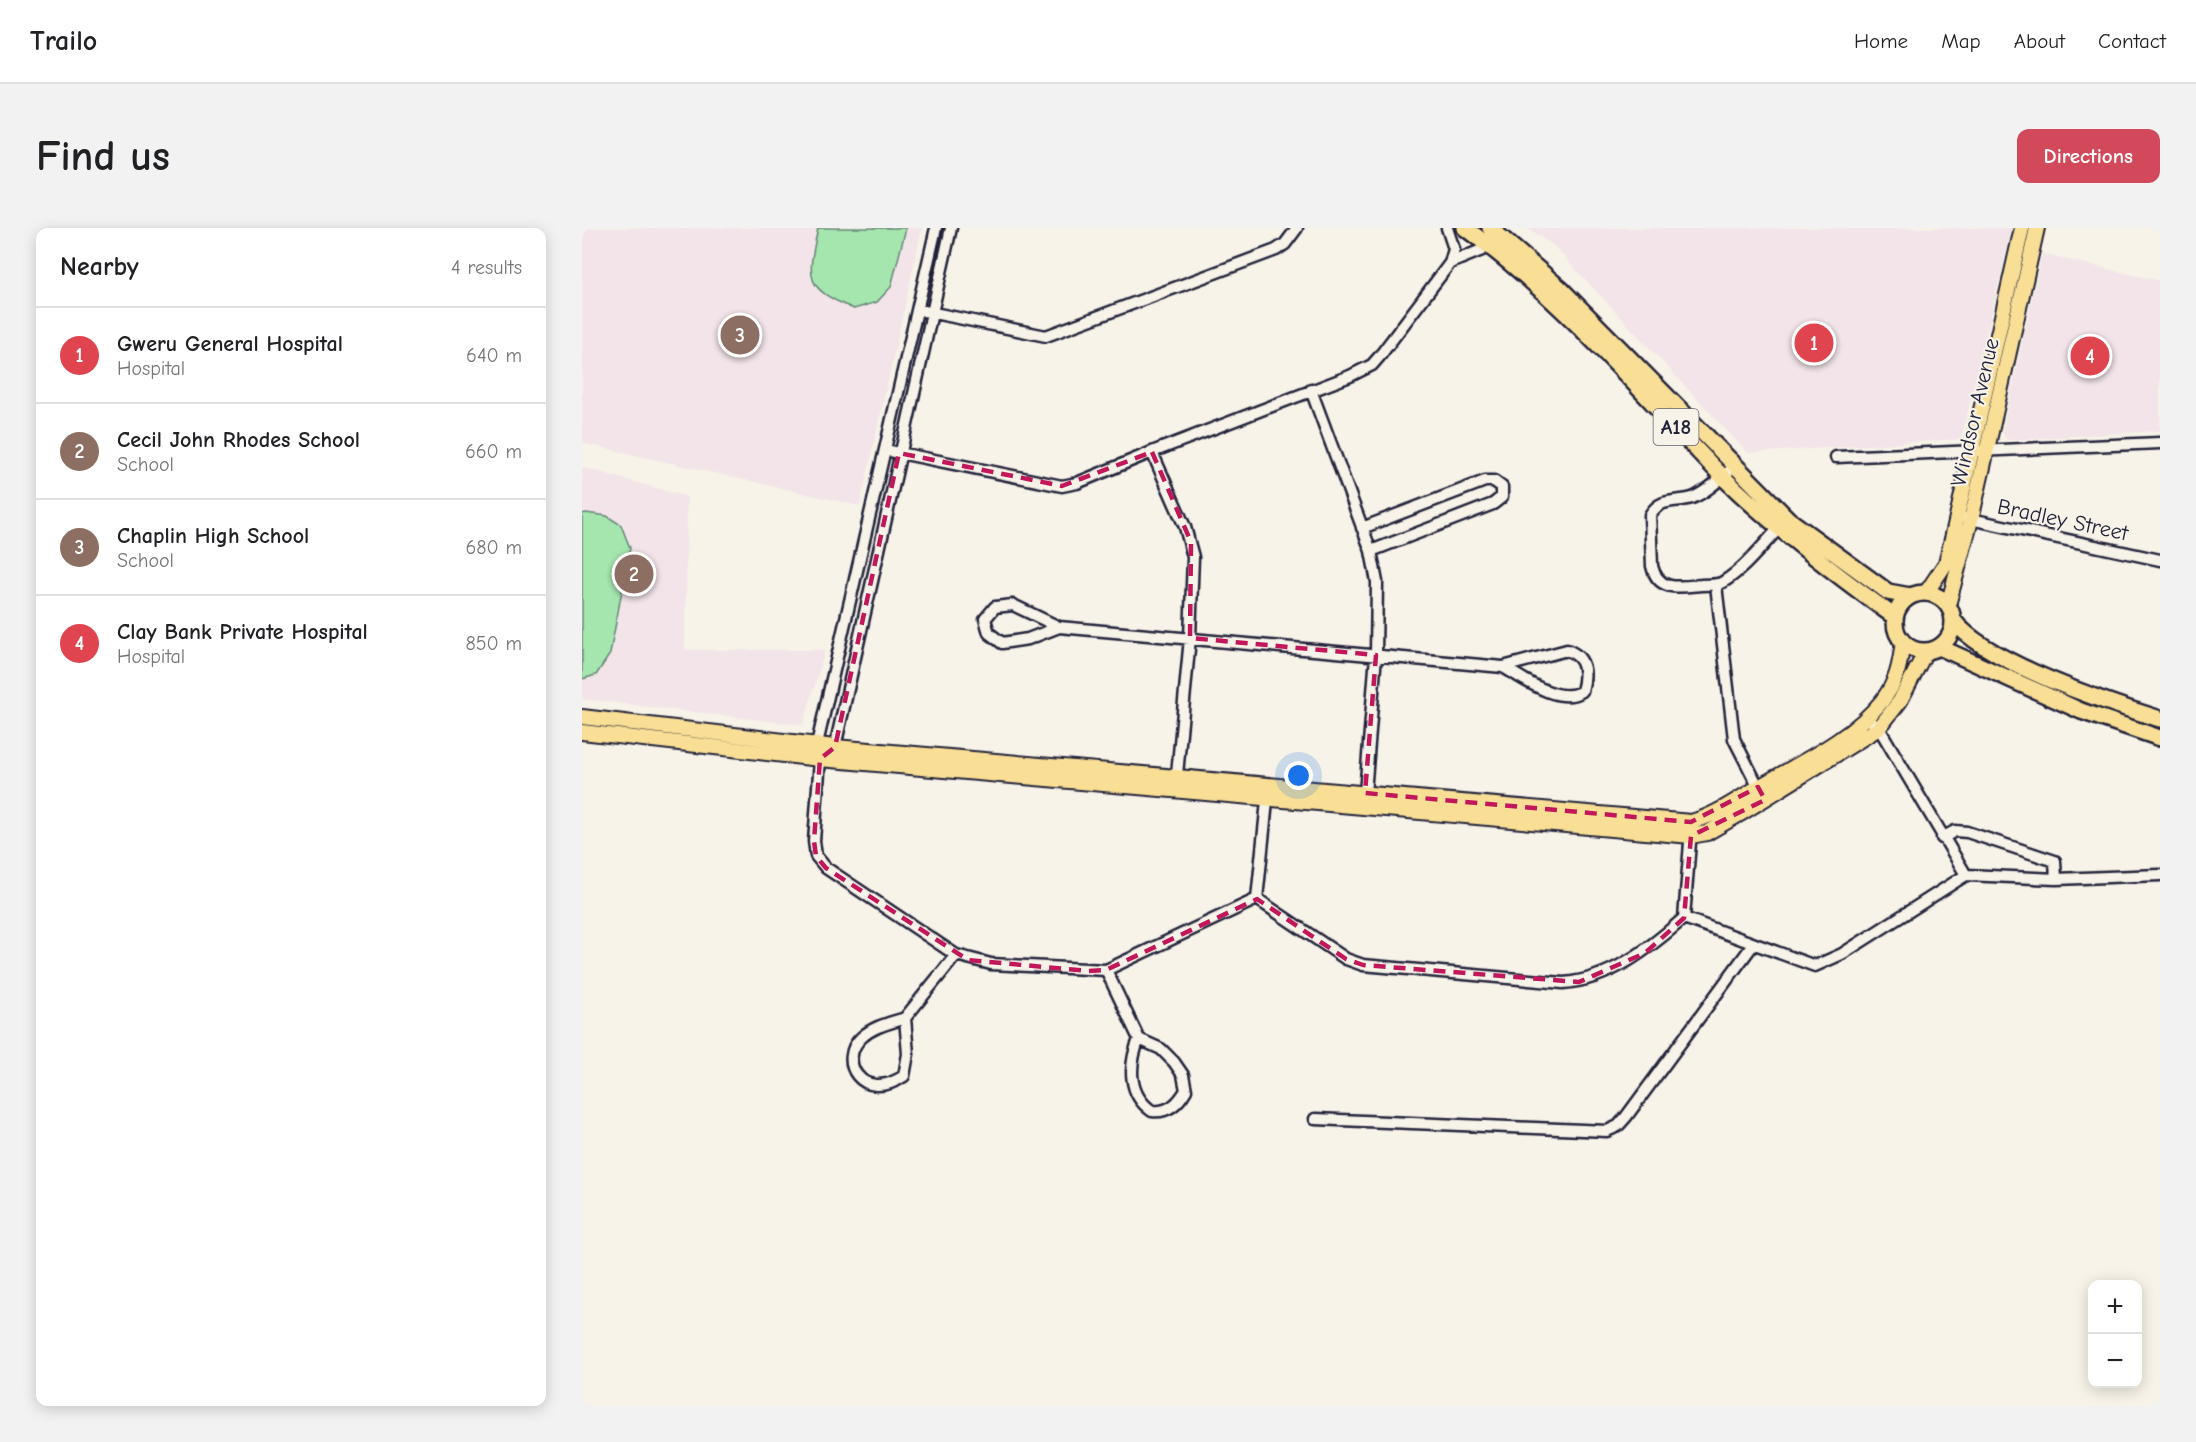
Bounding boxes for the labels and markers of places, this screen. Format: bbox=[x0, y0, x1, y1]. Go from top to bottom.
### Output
pin: 3 bbox=[720, 312, 760, 358]
pin: 1 bbox=[1794, 320, 1834, 366]
pin: 4 bbox=[2070, 334, 2110, 378]
pin: 2 bbox=[614, 552, 654, 596]

